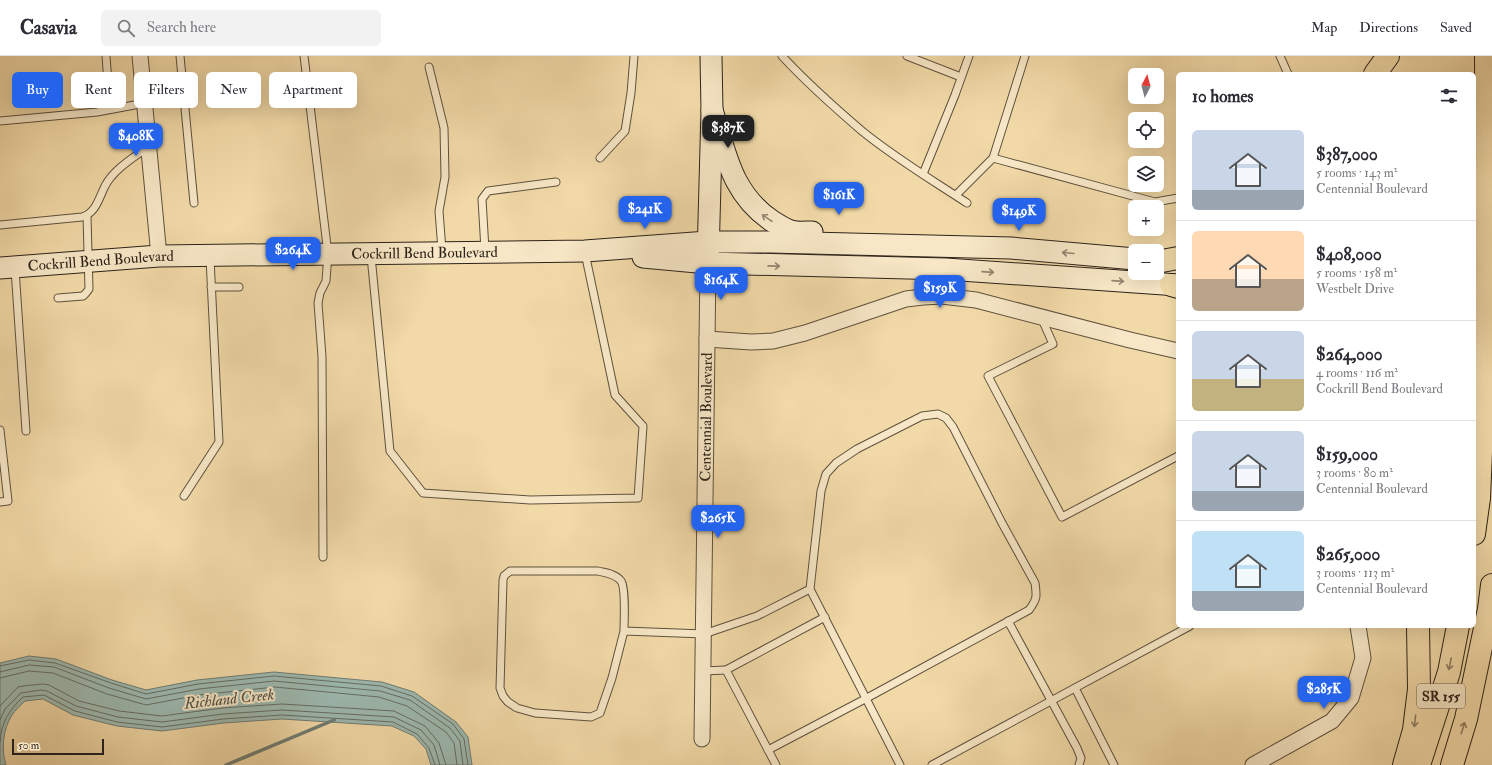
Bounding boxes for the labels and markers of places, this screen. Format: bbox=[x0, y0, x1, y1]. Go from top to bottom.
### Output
pin: $387K bbox=[700, 115, 756, 149]
pin: $408K bbox=[108, 123, 164, 157]
pin: $161K bbox=[811, 182, 867, 216]
pin: $241K bbox=[617, 196, 673, 230]
pin: $149K bbox=[991, 198, 1047, 232]
pin: $264K bbox=[265, 237, 321, 271]
pin: $164K bbox=[693, 267, 749, 301]
pin: $159K bbox=[912, 275, 968, 309]
pin: $265K bbox=[690, 505, 746, 539]
pin: $285K bbox=[1296, 676, 1352, 710]

